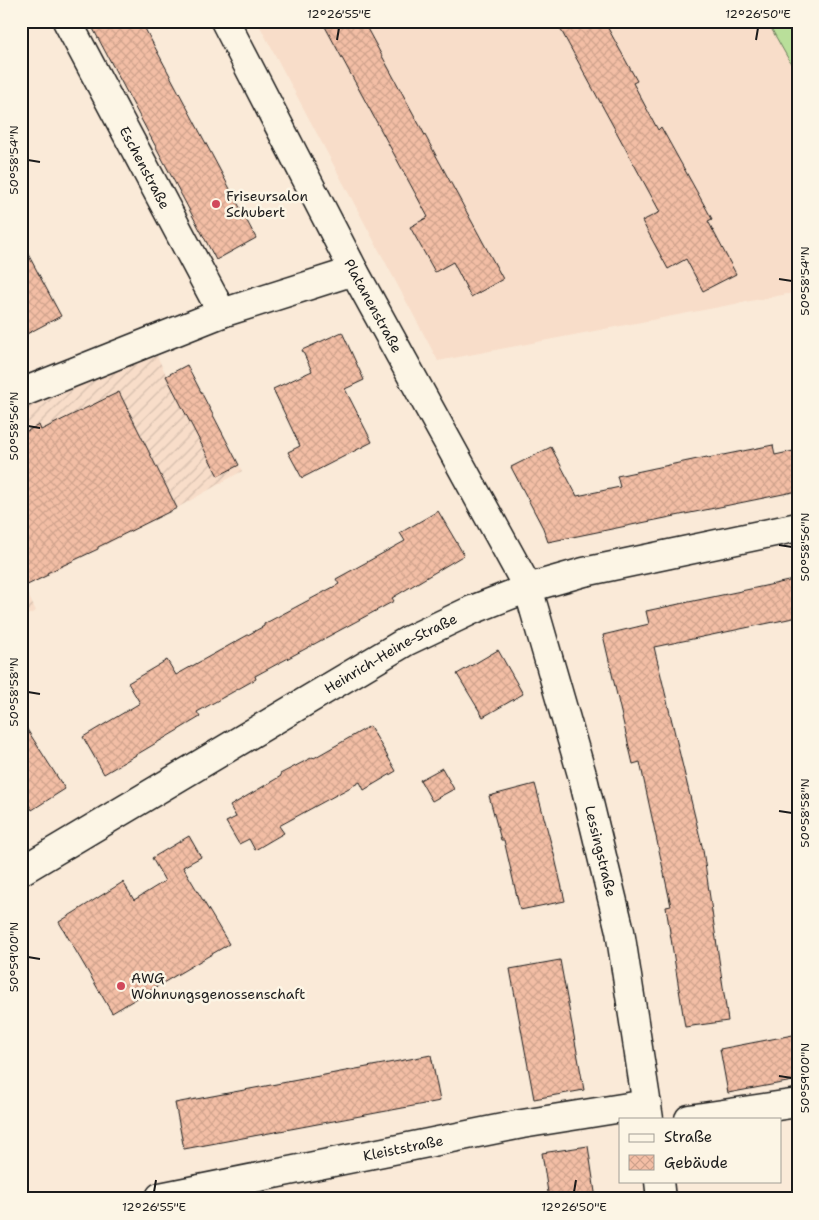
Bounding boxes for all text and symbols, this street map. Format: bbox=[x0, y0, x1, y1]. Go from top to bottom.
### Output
text: 12°26'55"E bbox=[307, 6, 371, 22]
text: 12°26'50"E bbox=[725, 6, 791, 22]
street label: Eschenstraße bbox=[116, 123, 174, 212]
text: 50°58'54"N bbox=[6, 125, 22, 195]
place label: Friseursalon Schubert bbox=[226, 187, 308, 221]
marker: Friseursalon Schubert bbox=[210, 198, 222, 210]
text: 50°58'54"N bbox=[797, 246, 813, 316]
street label: Platanenstraße bbox=[340, 256, 406, 356]
text: 50°58'56"N bbox=[6, 392, 22, 460]
text: 50°58'56"N bbox=[797, 513, 813, 581]
street label: Heinrich-Heine-Straße bbox=[321, 609, 460, 697]
text: 50°58'58"N bbox=[6, 657, 22, 727]
text: 50°58'58"N bbox=[797, 778, 813, 848]
street label: Lessingstraße bbox=[581, 804, 620, 899]
text: 50°59'00"N bbox=[6, 922, 22, 992]
place label: AWG Wohnungsgenossenschaft bbox=[131, 969, 305, 1003]
marker: AWG Wohnungsgenossenschaft bbox=[115, 980, 127, 992]
text: 50°59'00"N bbox=[797, 1043, 813, 1113]
legend bbox=[619, 1118, 782, 1182]
text: Straße bbox=[664, 1127, 712, 1147]
street label: Kleiststraße bbox=[361, 1131, 445, 1165]
text: Gebäude bbox=[664, 1153, 728, 1173]
text: 12°26'55"E bbox=[122, 1199, 186, 1215]
text: 12°26'50"E bbox=[541, 1199, 607, 1215]

